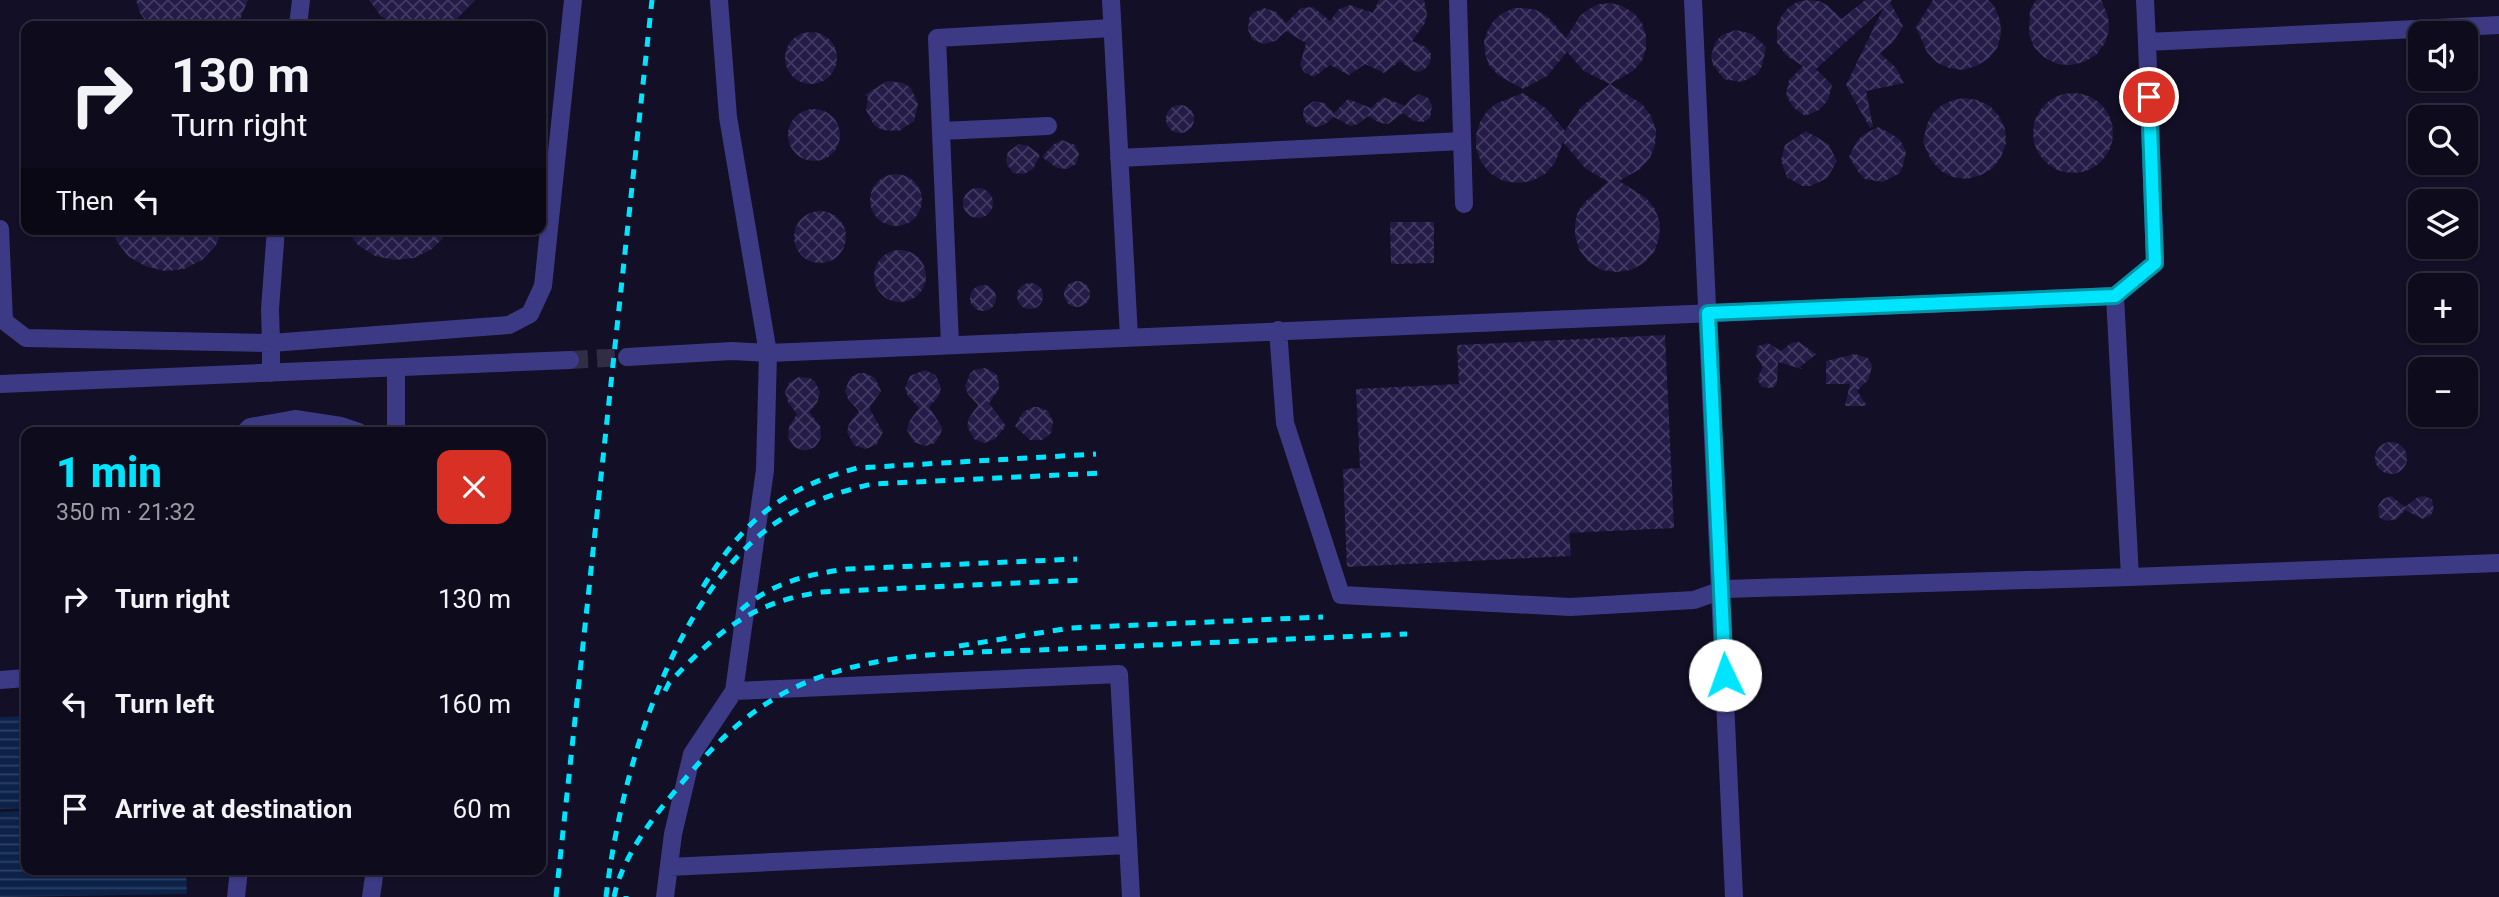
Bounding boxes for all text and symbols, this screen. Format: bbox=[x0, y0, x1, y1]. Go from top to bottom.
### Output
map controls bbox=[2408, 21, 2478, 427]
button: sound bbox=[2408, 21, 2478, 91]
text: 130 m bbox=[171, 47, 310, 104]
icon: right bbox=[56, 49, 147, 140]
pin bbox=[2119, 67, 2179, 127]
icon: arrive bbox=[2130, 78, 2168, 116]
button: search bbox=[2408, 105, 2478, 175]
text: Turn right bbox=[171, 106, 307, 144]
icon: left bbox=[128, 182, 166, 220]
text: Then bbox=[56, 186, 114, 216]
button: layers bbox=[2408, 189, 2478, 259]
button: + bbox=[2408, 273, 2478, 343]
button: − bbox=[2408, 357, 2478, 427]
text: 1 min bbox=[56, 448, 162, 497]
button: close bbox=[437, 450, 511, 524]
text: 350 m · 21:32 bbox=[56, 499, 195, 526]
icon: right bbox=[56, 580, 94, 618]
text: Turn right bbox=[115, 584, 230, 614]
text: 130 m bbox=[438, 584, 511, 614]
position arrow bbox=[1688, 638, 1762, 712]
icon: left bbox=[56, 685, 94, 723]
text: Turn left bbox=[115, 689, 214, 719]
text: 160 m bbox=[438, 689, 511, 719]
icon: arrive bbox=[56, 790, 94, 828]
text: Arrive at destination bbox=[115, 794, 352, 824]
text: 60 m bbox=[453, 794, 511, 824]

